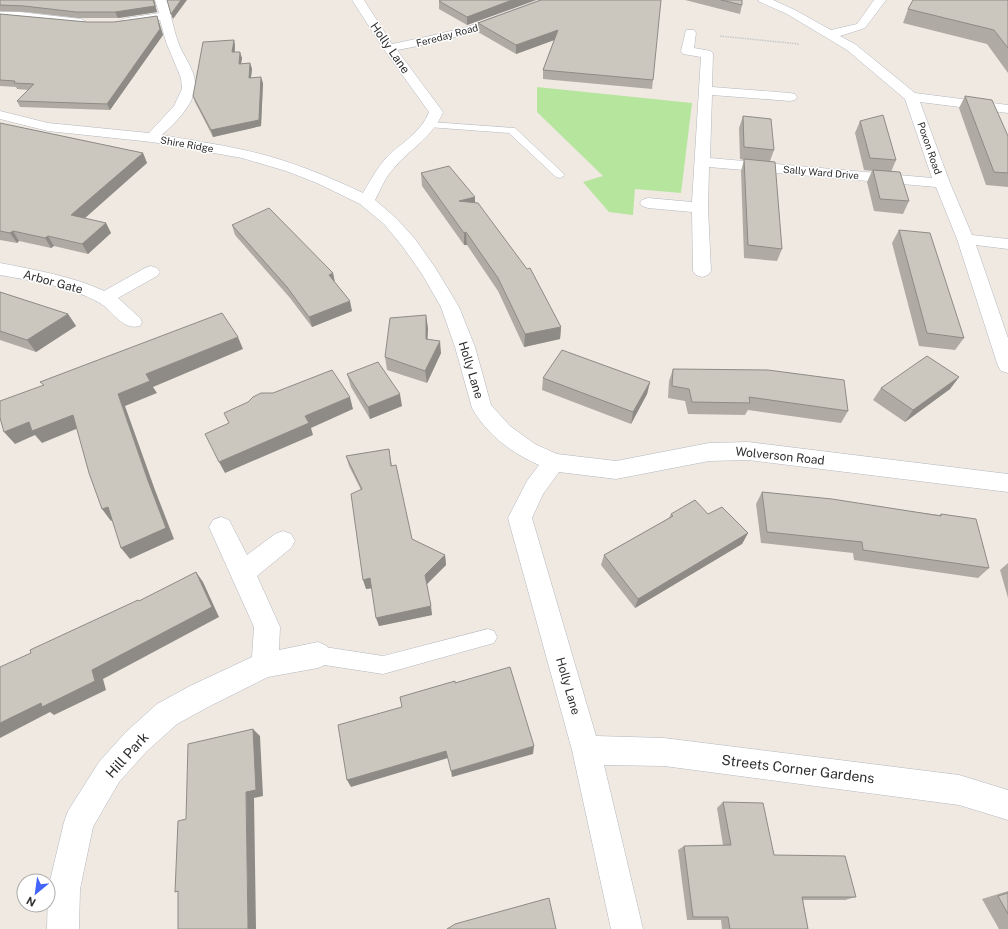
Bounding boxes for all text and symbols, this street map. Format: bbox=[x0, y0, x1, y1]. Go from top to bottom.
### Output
street label: Holly Lane bbox=[367, 20, 413, 76]
street label: Fereday Road bbox=[415, 21, 479, 49]
street label: Poxon Road bbox=[915, 120, 945, 176]
street label: Shire Ridge bbox=[160, 133, 215, 155]
street label: Sally Ward Drive bbox=[783, 163, 860, 181]
street label: Arbor Gate bbox=[22, 267, 85, 297]
street label: Holly Lane bbox=[456, 340, 486, 401]
street label: Wolverson Road bbox=[735, 444, 825, 468]
street label: Holly Lane bbox=[553, 656, 583, 717]
street label: Hill Park bbox=[102, 729, 152, 781]
street label: Streets Corner Gardens bbox=[721, 752, 875, 786]
north arrow bbox=[16, 873, 56, 913]
text: N bbox=[24, 894, 38, 909]

